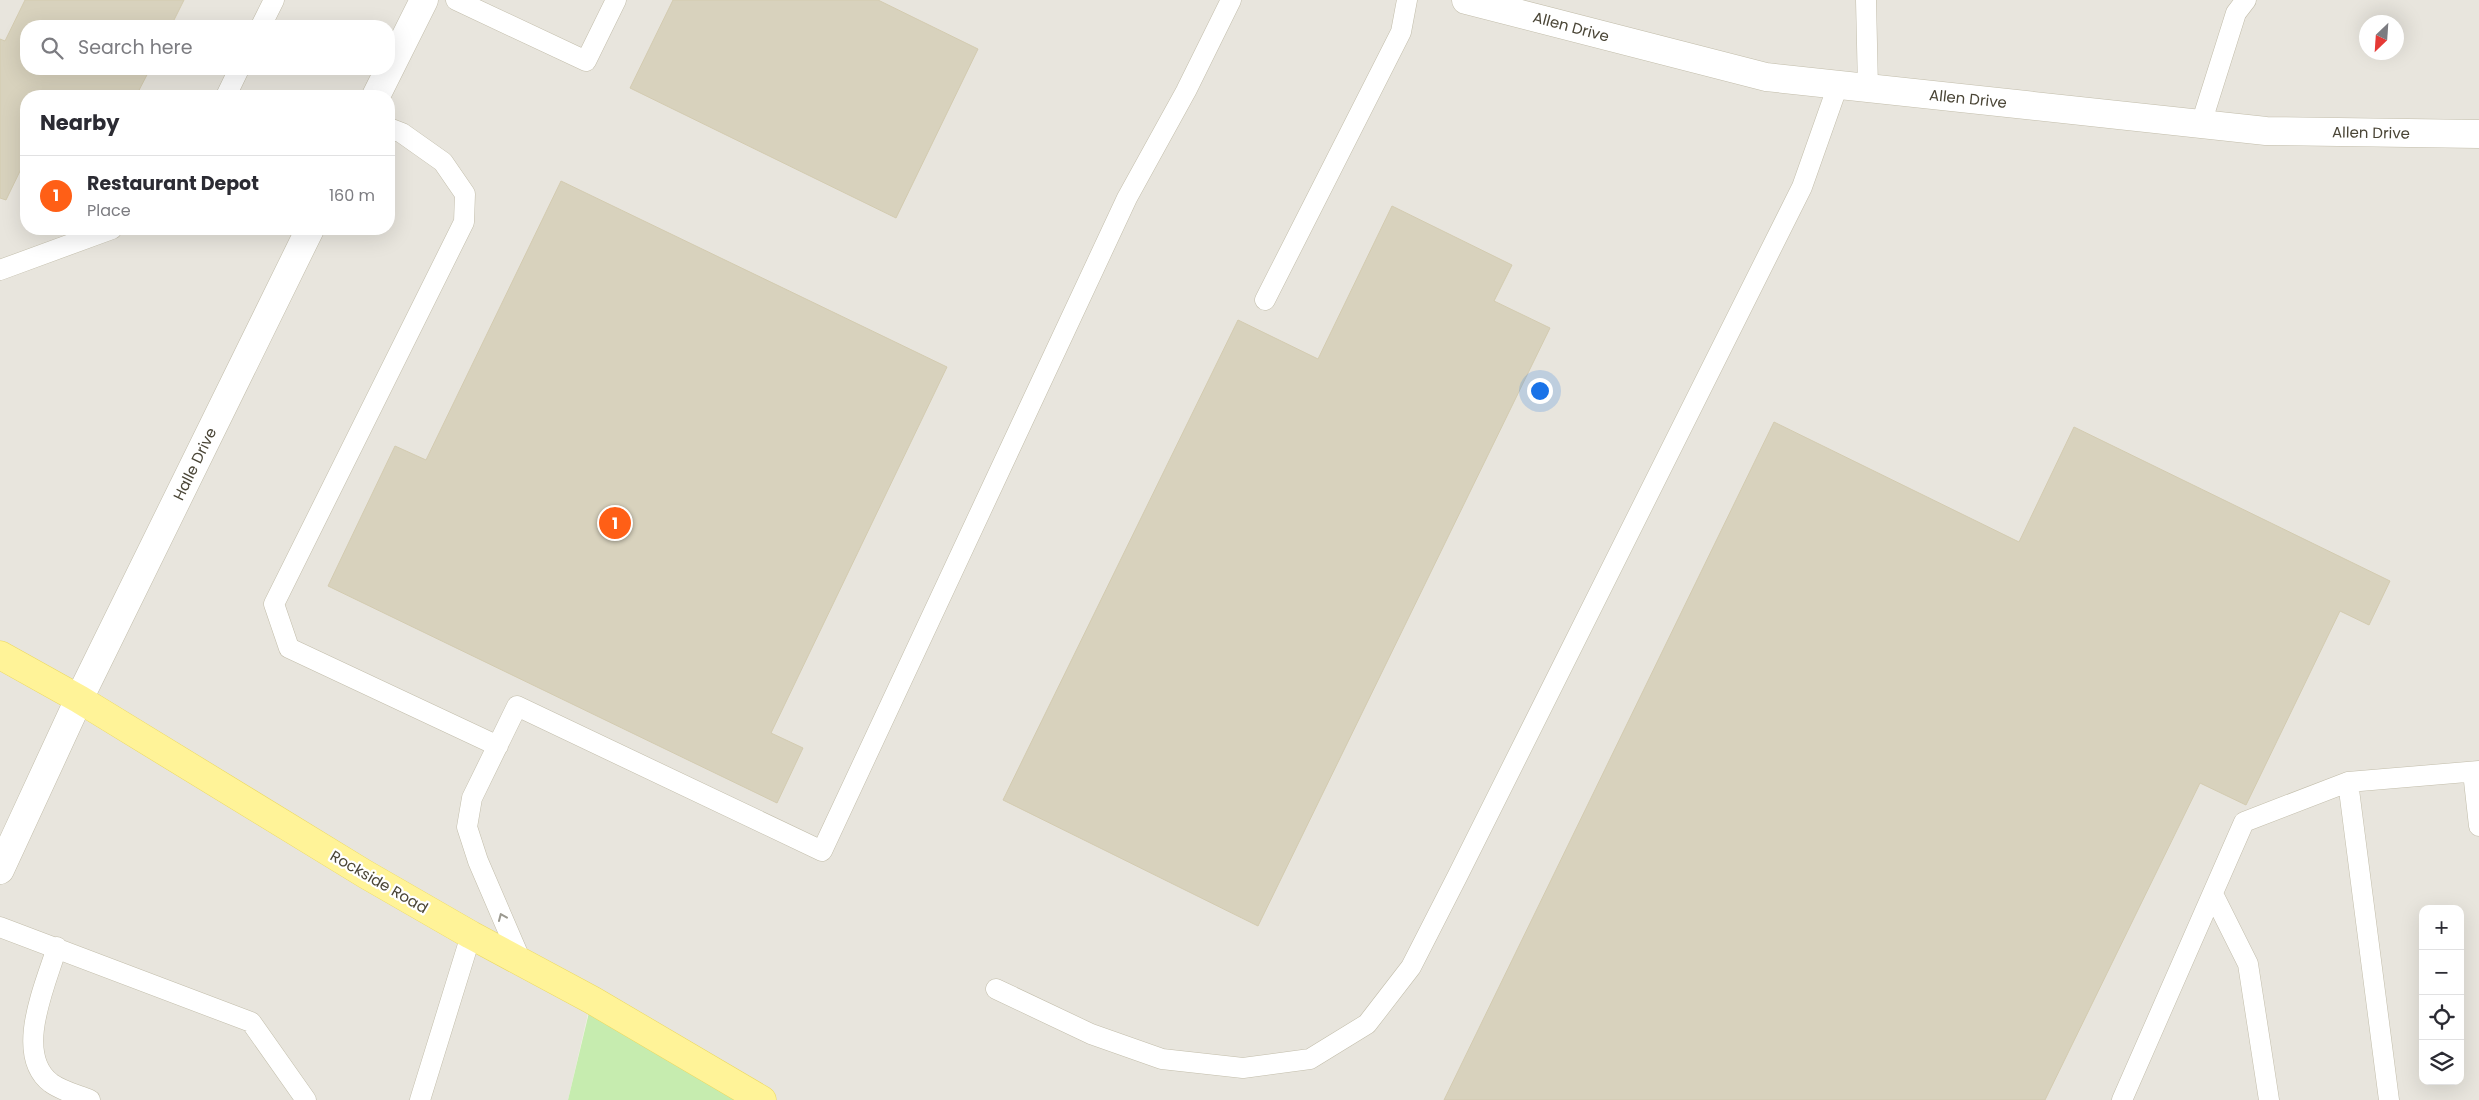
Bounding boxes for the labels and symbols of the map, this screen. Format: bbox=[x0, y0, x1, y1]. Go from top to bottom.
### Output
street label: Allen Drive bbox=[1531, 6, 1612, 47]
north arrow bbox=[2359, 15, 2404, 60]
street label: Allen Drive bbox=[1928, 84, 2008, 113]
street label: Allen Drive bbox=[2332, 121, 2410, 144]
your location bbox=[1527, 378, 1553, 404]
street label: Halle Drive bbox=[168, 424, 221, 504]
pin: 1 bbox=[599, 504, 631, 542]
street label: Rockside Road bbox=[327, 845, 432, 918]
one-way arrow bbox=[497, 913, 508, 922]

